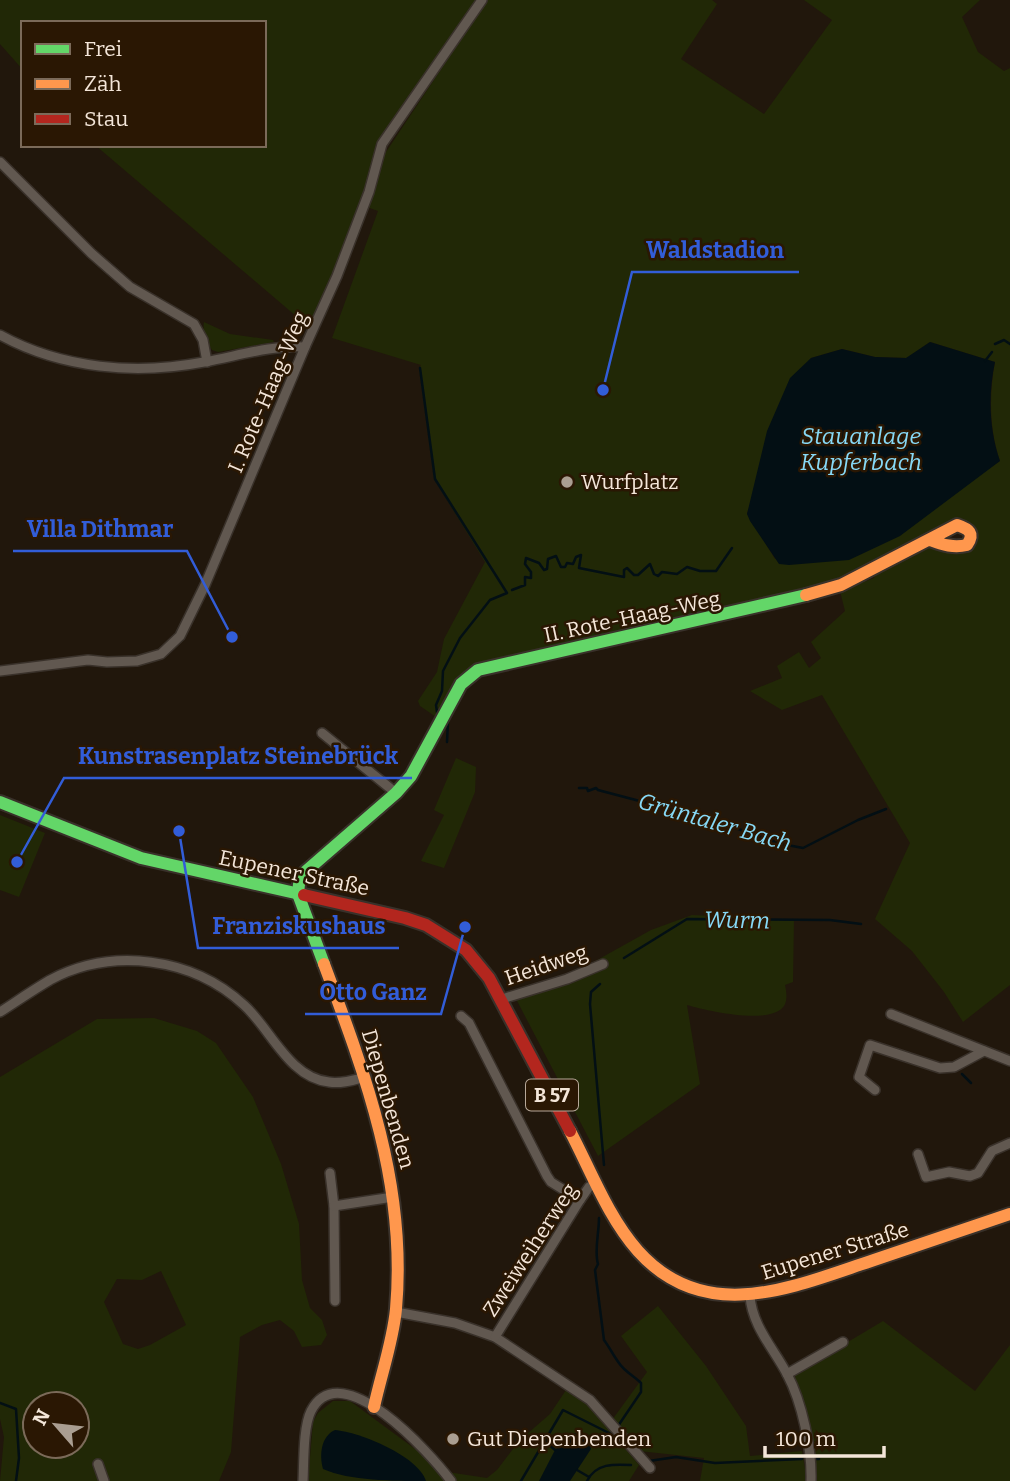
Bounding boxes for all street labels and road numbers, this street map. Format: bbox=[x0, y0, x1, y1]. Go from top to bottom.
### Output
street label: I. Rote-Haag-Weg bbox=[222, 307, 314, 476]
street label: II. Rote-Haag-Weg bbox=[541, 586, 723, 648]
street label: Eupener Straße bbox=[216, 844, 372, 902]
street label: Heidweg bbox=[501, 939, 591, 991]
street label: Diepenbenden bbox=[356, 1026, 420, 1172]
road number: B 57 bbox=[526, 1079, 578, 1110]
street label: Zweiweiherweg bbox=[477, 1178, 583, 1322]
street label: Eupener Straße bbox=[758, 1216, 912, 1286]

